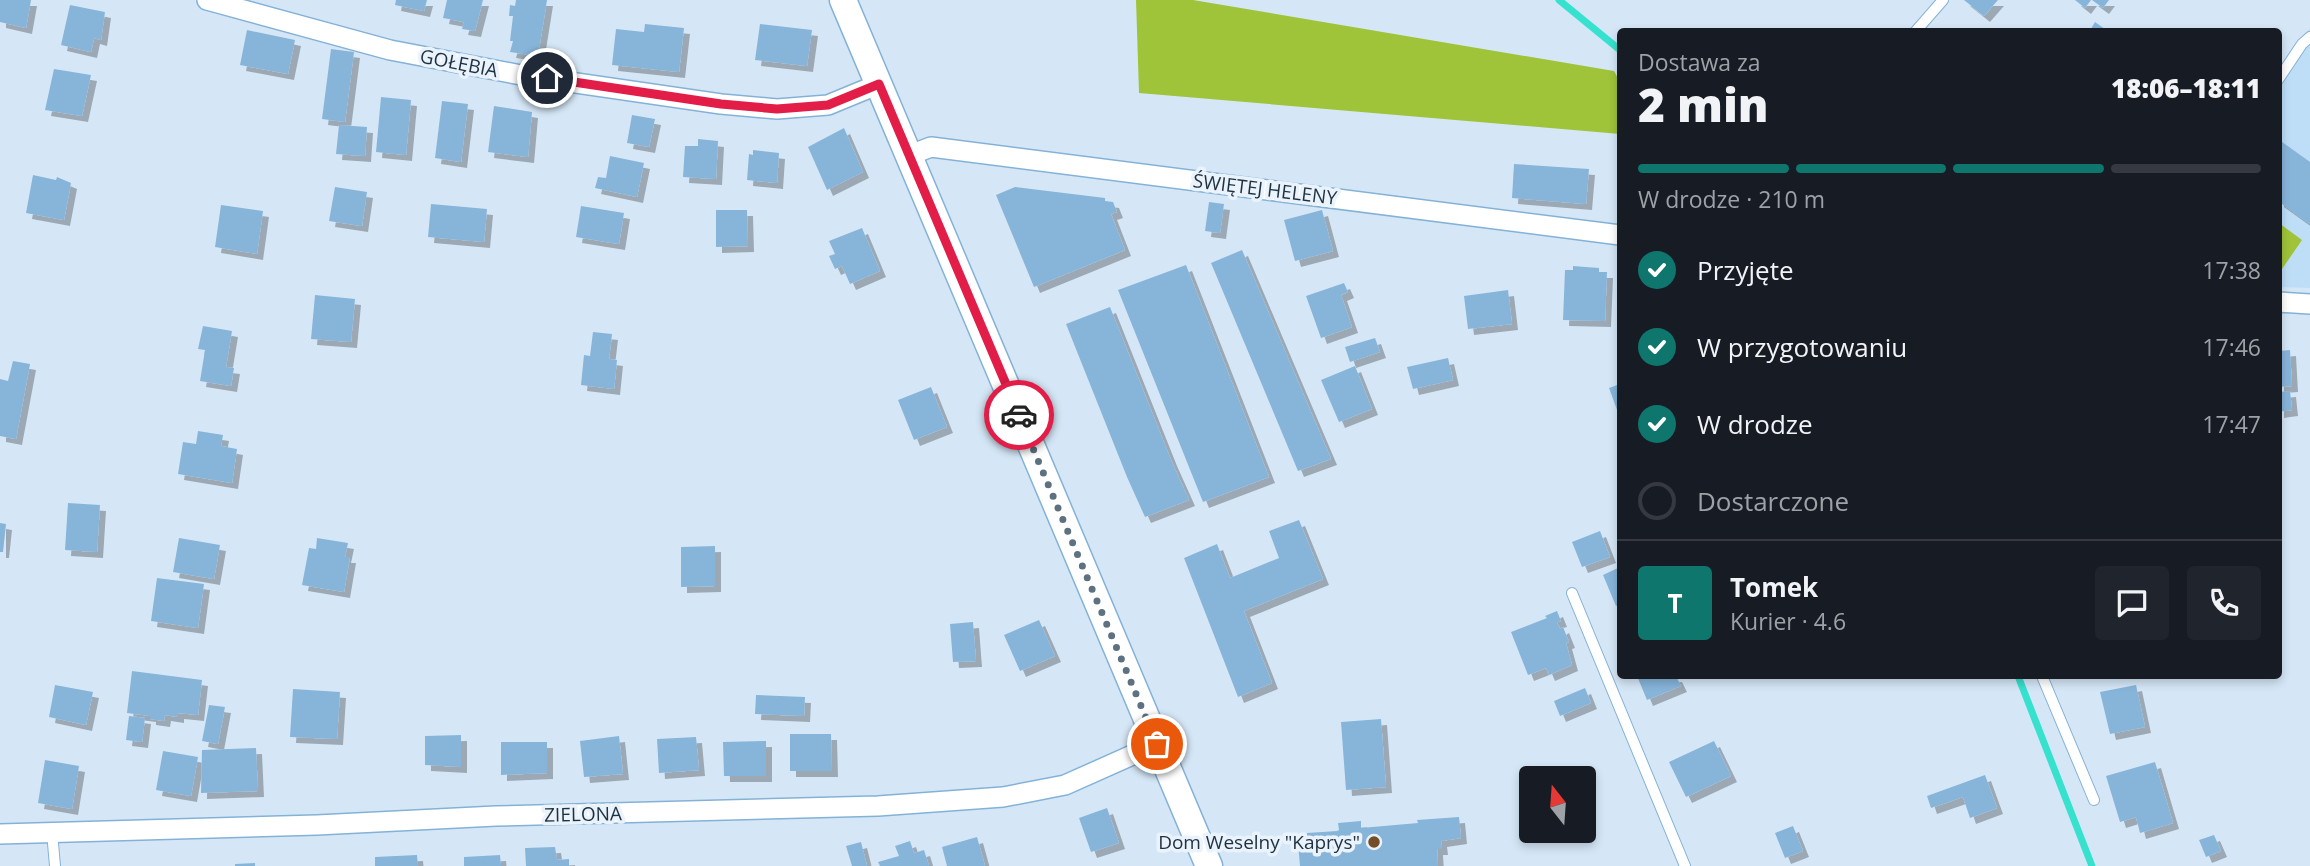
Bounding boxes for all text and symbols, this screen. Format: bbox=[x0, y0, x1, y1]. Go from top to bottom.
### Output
street label: GOŁĘBIA bbox=[418, 43, 500, 83]
text: Dostawa za bbox=[1638, 46, 1761, 78]
pin bbox=[517, 48, 577, 108]
icon: home bbox=[528, 59, 566, 97]
text: 18:06–18:11 bbox=[2111, 70, 2261, 106]
text: 2 min bbox=[1638, 73, 1769, 135]
street label: ŚWIĘTEJ HELENY bbox=[1192, 167, 1339, 211]
text: W drodze · 210 m bbox=[1638, 183, 1825, 215]
icon: check bbox=[1638, 251, 1676, 289]
text: Przyjęte bbox=[1697, 252, 1794, 288]
text: 17:38 bbox=[2202, 254, 2261, 286]
icon: check bbox=[1638, 328, 1676, 366]
text: W przygotowaniu bbox=[1697, 329, 1907, 365]
text: 17:46 bbox=[2202, 331, 2261, 363]
courier bbox=[984, 380, 1054, 450]
icon: car bbox=[1000, 396, 1038, 434]
icon: check bbox=[1638, 405, 1676, 443]
text: W drodze bbox=[1697, 406, 1813, 442]
text: 17:47 bbox=[2202, 408, 2261, 440]
text: Dostarczone bbox=[1697, 483, 1849, 519]
button: chat bbox=[2095, 566, 2169, 640]
button: phone bbox=[2187, 566, 2261, 640]
text: Tomek bbox=[1730, 569, 1818, 605]
text: T bbox=[1667, 585, 1683, 621]
text: Kurier · 4.6 bbox=[1730, 605, 1846, 637]
pin bbox=[1127, 714, 1187, 774]
icon: bag bbox=[1138, 725, 1176, 763]
north arrow bbox=[1519, 766, 1596, 844]
map controls bbox=[1519, 766, 1596, 843]
street label: ZIELONA bbox=[544, 800, 622, 828]
place label: Dom Weselny "Kaprys" bbox=[1158, 829, 1360, 855]
marker: Dom Weselny "Kaprys" bbox=[1366, 834, 1382, 850]

